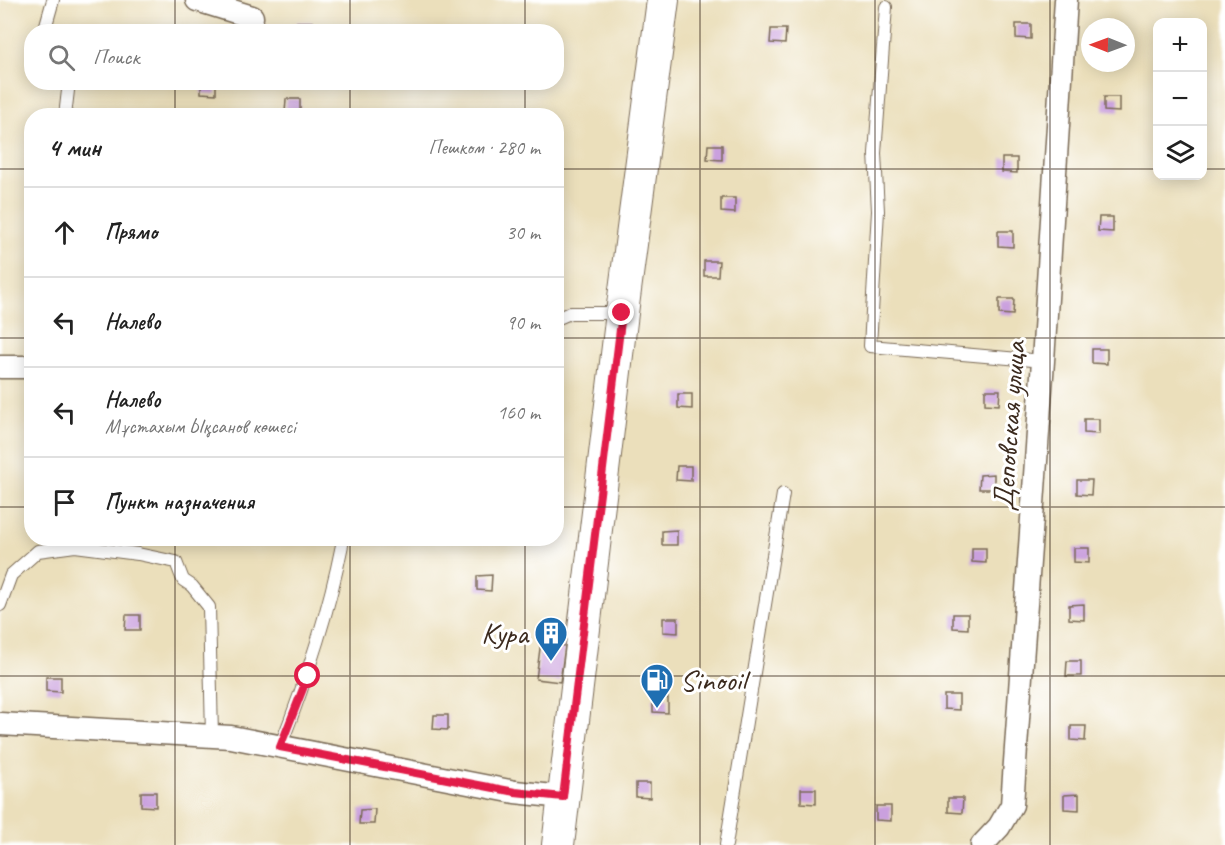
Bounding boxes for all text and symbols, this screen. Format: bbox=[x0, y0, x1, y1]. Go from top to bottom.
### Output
north arrow bbox=[1081, 18, 1135, 72]
map controls bbox=[1153, 18, 1207, 180]
button: + bbox=[1153, 18, 1207, 72]
search box bbox=[24, 24, 564, 90]
icon: search bbox=[45, 41, 78, 74]
text: Поиск bbox=[93, 43, 139, 71]
button: − bbox=[1153, 72, 1207, 126]
button: layers bbox=[1153, 126, 1207, 180]
text: 4 мин bbox=[48, 131, 101, 164]
text: Пешком · 280 m bbox=[428, 135, 540, 160]
icon: ahead bbox=[48, 216, 81, 249]
text: Прямо bbox=[105, 218, 157, 246]
text: 30 m bbox=[506, 220, 540, 245]
route end bbox=[608, 299, 634, 325]
icon: left bbox=[48, 306, 81, 339]
text: Налево bbox=[105, 308, 161, 336]
text: 90 m bbox=[506, 310, 540, 335]
street label: Деповская улица bbox=[984, 338, 1034, 512]
text: Налево bbox=[105, 386, 161, 414]
icon: left bbox=[48, 396, 81, 429]
text: 160 m bbox=[497, 400, 540, 425]
text: Мұстахым Ықсанов көшесі bbox=[105, 414, 296, 439]
icon: arrive bbox=[48, 486, 81, 519]
text: Пункт назначения bbox=[105, 488, 254, 516]
place label: Кура bbox=[481, 614, 530, 652]
building icon: Кура bbox=[533, 615, 569, 662]
place label: Sinooil bbox=[680, 661, 751, 699]
route start bbox=[294, 662, 320, 688]
fuel station icon: Sinooil bbox=[639, 662, 675, 709]

